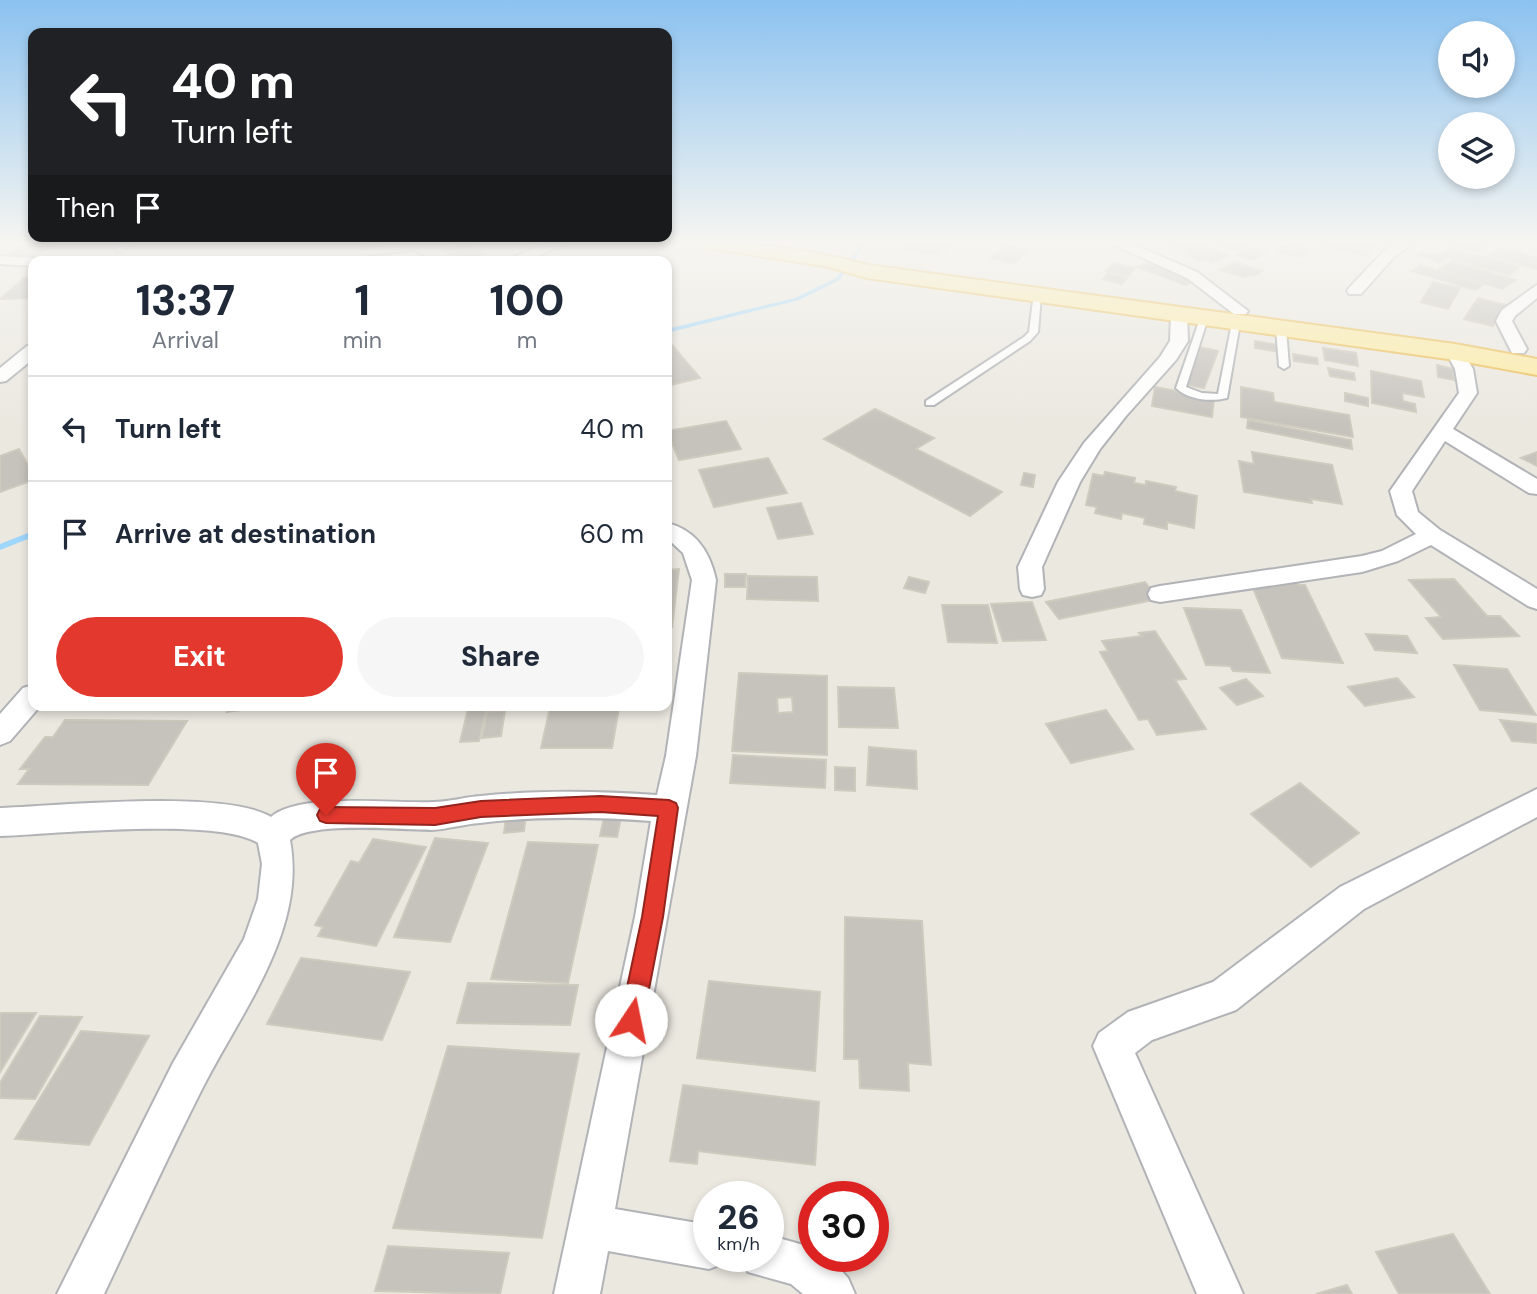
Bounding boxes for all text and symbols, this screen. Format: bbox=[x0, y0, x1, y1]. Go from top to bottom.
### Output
map controls bbox=[1438, 21, 1515, 189]
button: sound bbox=[1438, 21, 1515, 98]
text: 40 m bbox=[171, 49, 295, 113]
icon: left bbox=[56, 56, 147, 147]
text: Turn left bbox=[171, 111, 293, 153]
button: layers bbox=[1438, 112, 1515, 189]
icon: arrive bbox=[129, 189, 167, 227]
text: Then bbox=[56, 191, 115, 225]
text: 13:37 bbox=[136, 273, 235, 328]
text: 1 bbox=[355, 273, 370, 328]
text: 100 bbox=[490, 273, 564, 328]
text: Arrival bbox=[152, 325, 219, 355]
text: min bbox=[343, 325, 382, 355]
text: m bbox=[517, 325, 537, 355]
icon: left bbox=[56, 410, 94, 448]
text: Turn left bbox=[115, 412, 222, 446]
text: 40 m bbox=[580, 412, 644, 446]
icon: arrive bbox=[56, 515, 94, 553]
text: Arrive at destination bbox=[115, 517, 376, 551]
text: 60 m bbox=[580, 517, 644, 551]
button: Exit bbox=[56, 617, 343, 697]
button: Share bbox=[357, 617, 644, 697]
pin bbox=[296, 743, 356, 815]
icon: arrive bbox=[307, 754, 345, 792]
position arrow bbox=[594, 983, 668, 1057]
speed limit sign: 30 bbox=[798, 1181, 889, 1272]
text: 26 bbox=[717, 1194, 760, 1240]
text: km/h bbox=[717, 1232, 760, 1256]

